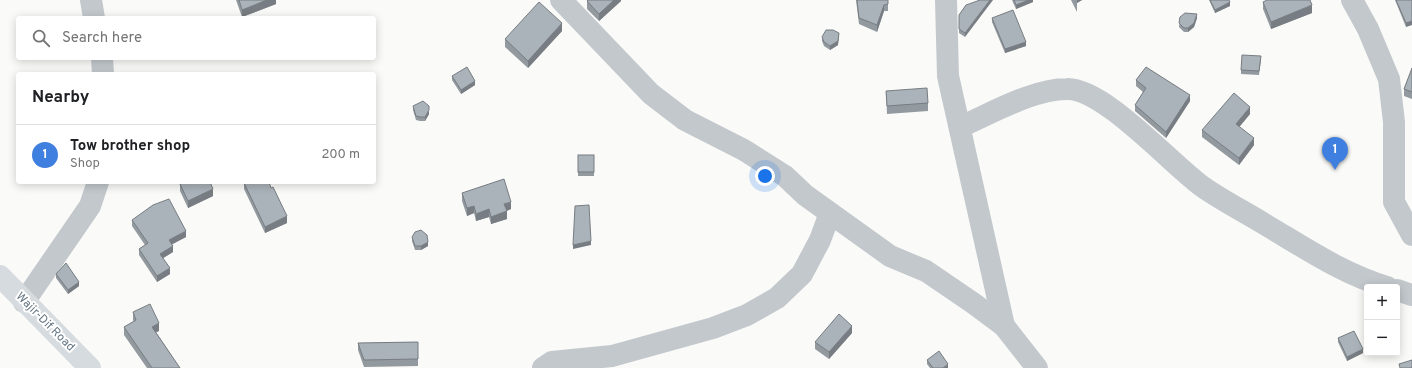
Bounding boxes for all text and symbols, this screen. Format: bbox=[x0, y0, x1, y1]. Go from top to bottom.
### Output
search box bbox=[16, 16, 376, 60]
icon: search bbox=[30, 27, 52, 49]
text: Search here bbox=[62, 29, 142, 48]
text: Nearby bbox=[32, 87, 89, 109]
text: Tow brother shop bbox=[70, 137, 190, 156]
pin: 1 bbox=[1322, 137, 1348, 170]
text: 1 bbox=[42, 147, 48, 163]
text: 200 m bbox=[321, 147, 360, 163]
text: Shop bbox=[70, 156, 100, 172]
your location bbox=[755, 166, 775, 186]
map controls bbox=[1364, 284, 1400, 356]
button: + bbox=[1364, 284, 1400, 320]
street label: Wajir-Dif Road bbox=[12, 289, 78, 355]
button: − bbox=[1364, 320, 1400, 356]

